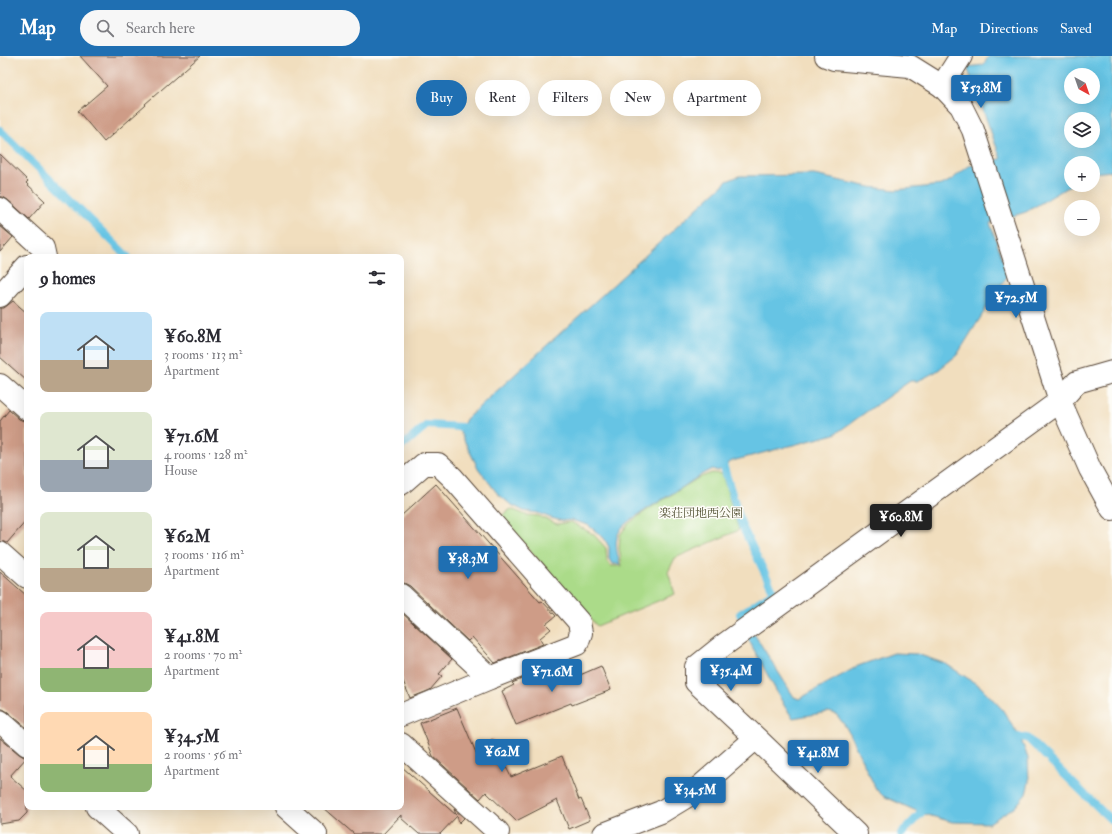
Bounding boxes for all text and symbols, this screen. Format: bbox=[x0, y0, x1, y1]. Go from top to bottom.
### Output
search box bbox=[80, 10, 360, 46]
text: Map bbox=[20, 16, 56, 40]
icon: search bbox=[94, 17, 116, 39]
text: Search here bbox=[126, 19, 195, 38]
text: Map bbox=[931, 20, 957, 37]
text: Directions bbox=[979, 20, 1038, 37]
text: Saved bbox=[1060, 20, 1092, 37]
north arrow bbox=[1064, 68, 1100, 104]
map controls bbox=[1064, 68, 1100, 236]
pin: ¥53.8M bbox=[948, 75, 1014, 109]
chip: Buy bbox=[416, 80, 467, 116]
chip: Rent bbox=[475, 80, 530, 116]
chip: Filters bbox=[538, 80, 602, 116]
chip: New bbox=[610, 80, 665, 116]
chip: Apartment bbox=[673, 80, 761, 116]
text: ¥53.8M bbox=[960, 80, 1002, 96]
button: layers bbox=[1064, 112, 1100, 148]
button: + bbox=[1064, 156, 1100, 192]
button: − bbox=[1064, 200, 1100, 236]
icon: filters bbox=[366, 267, 388, 289]
text: 9 homes bbox=[40, 268, 95, 289]
pin: ¥72.5M bbox=[983, 285, 1049, 319]
text: ¥72.5M bbox=[995, 290, 1037, 306]
text: ¥60.8M bbox=[164, 326, 222, 347]
icon: home bbox=[72, 328, 120, 376]
text: 3 rooms · 113 m² bbox=[164, 347, 242, 363]
text: Apartment bbox=[164, 363, 220, 379]
text: ¥71.6M bbox=[164, 426, 219, 447]
icon: home bbox=[72, 428, 120, 476]
text: 4 rooms · 128 m² bbox=[164, 447, 247, 463]
text: House bbox=[164, 463, 197, 479]
pin: ¥60.8M bbox=[868, 504, 934, 538]
park label: 楽荘団地西公園 bbox=[659, 506, 743, 521]
text: ¥60.8M bbox=[879, 509, 923, 525]
text: ¥62M bbox=[164, 526, 210, 547]
icon: home bbox=[72, 528, 120, 576]
pin: ¥38.3M bbox=[435, 546, 501, 580]
text: 3 rooms · 116 m² bbox=[164, 547, 244, 563]
text: ¥38.3M bbox=[448, 551, 488, 567]
text: Apartment bbox=[164, 563, 220, 579]
text: ¥41.8M bbox=[164, 626, 220, 647]
icon: home bbox=[72, 628, 120, 676]
text: 2 rooms · 70 m² bbox=[164, 647, 242, 663]
pin: ¥35.4M bbox=[698, 658, 764, 692]
pin: ¥71.6M bbox=[519, 659, 585, 693]
text: Apartment bbox=[164, 663, 220, 679]
text: ¥35.4M bbox=[710, 663, 752, 679]
text: ¥71.6M bbox=[531, 664, 573, 680]
text: ¥34.5M bbox=[164, 726, 220, 747]
icon: home bbox=[72, 728, 120, 776]
pin: ¥62M bbox=[478, 739, 526, 773]
pin: ¥41.8M bbox=[785, 740, 851, 774]
text: ¥62M bbox=[484, 744, 520, 760]
text: ¥41.8M bbox=[797, 745, 839, 761]
text: 2 rooms · 56 m² bbox=[164, 747, 242, 763]
text: Apartment bbox=[164, 763, 220, 779]
pin: ¥34.5M bbox=[662, 777, 728, 811]
text: ¥34.5M bbox=[674, 782, 716, 798]

